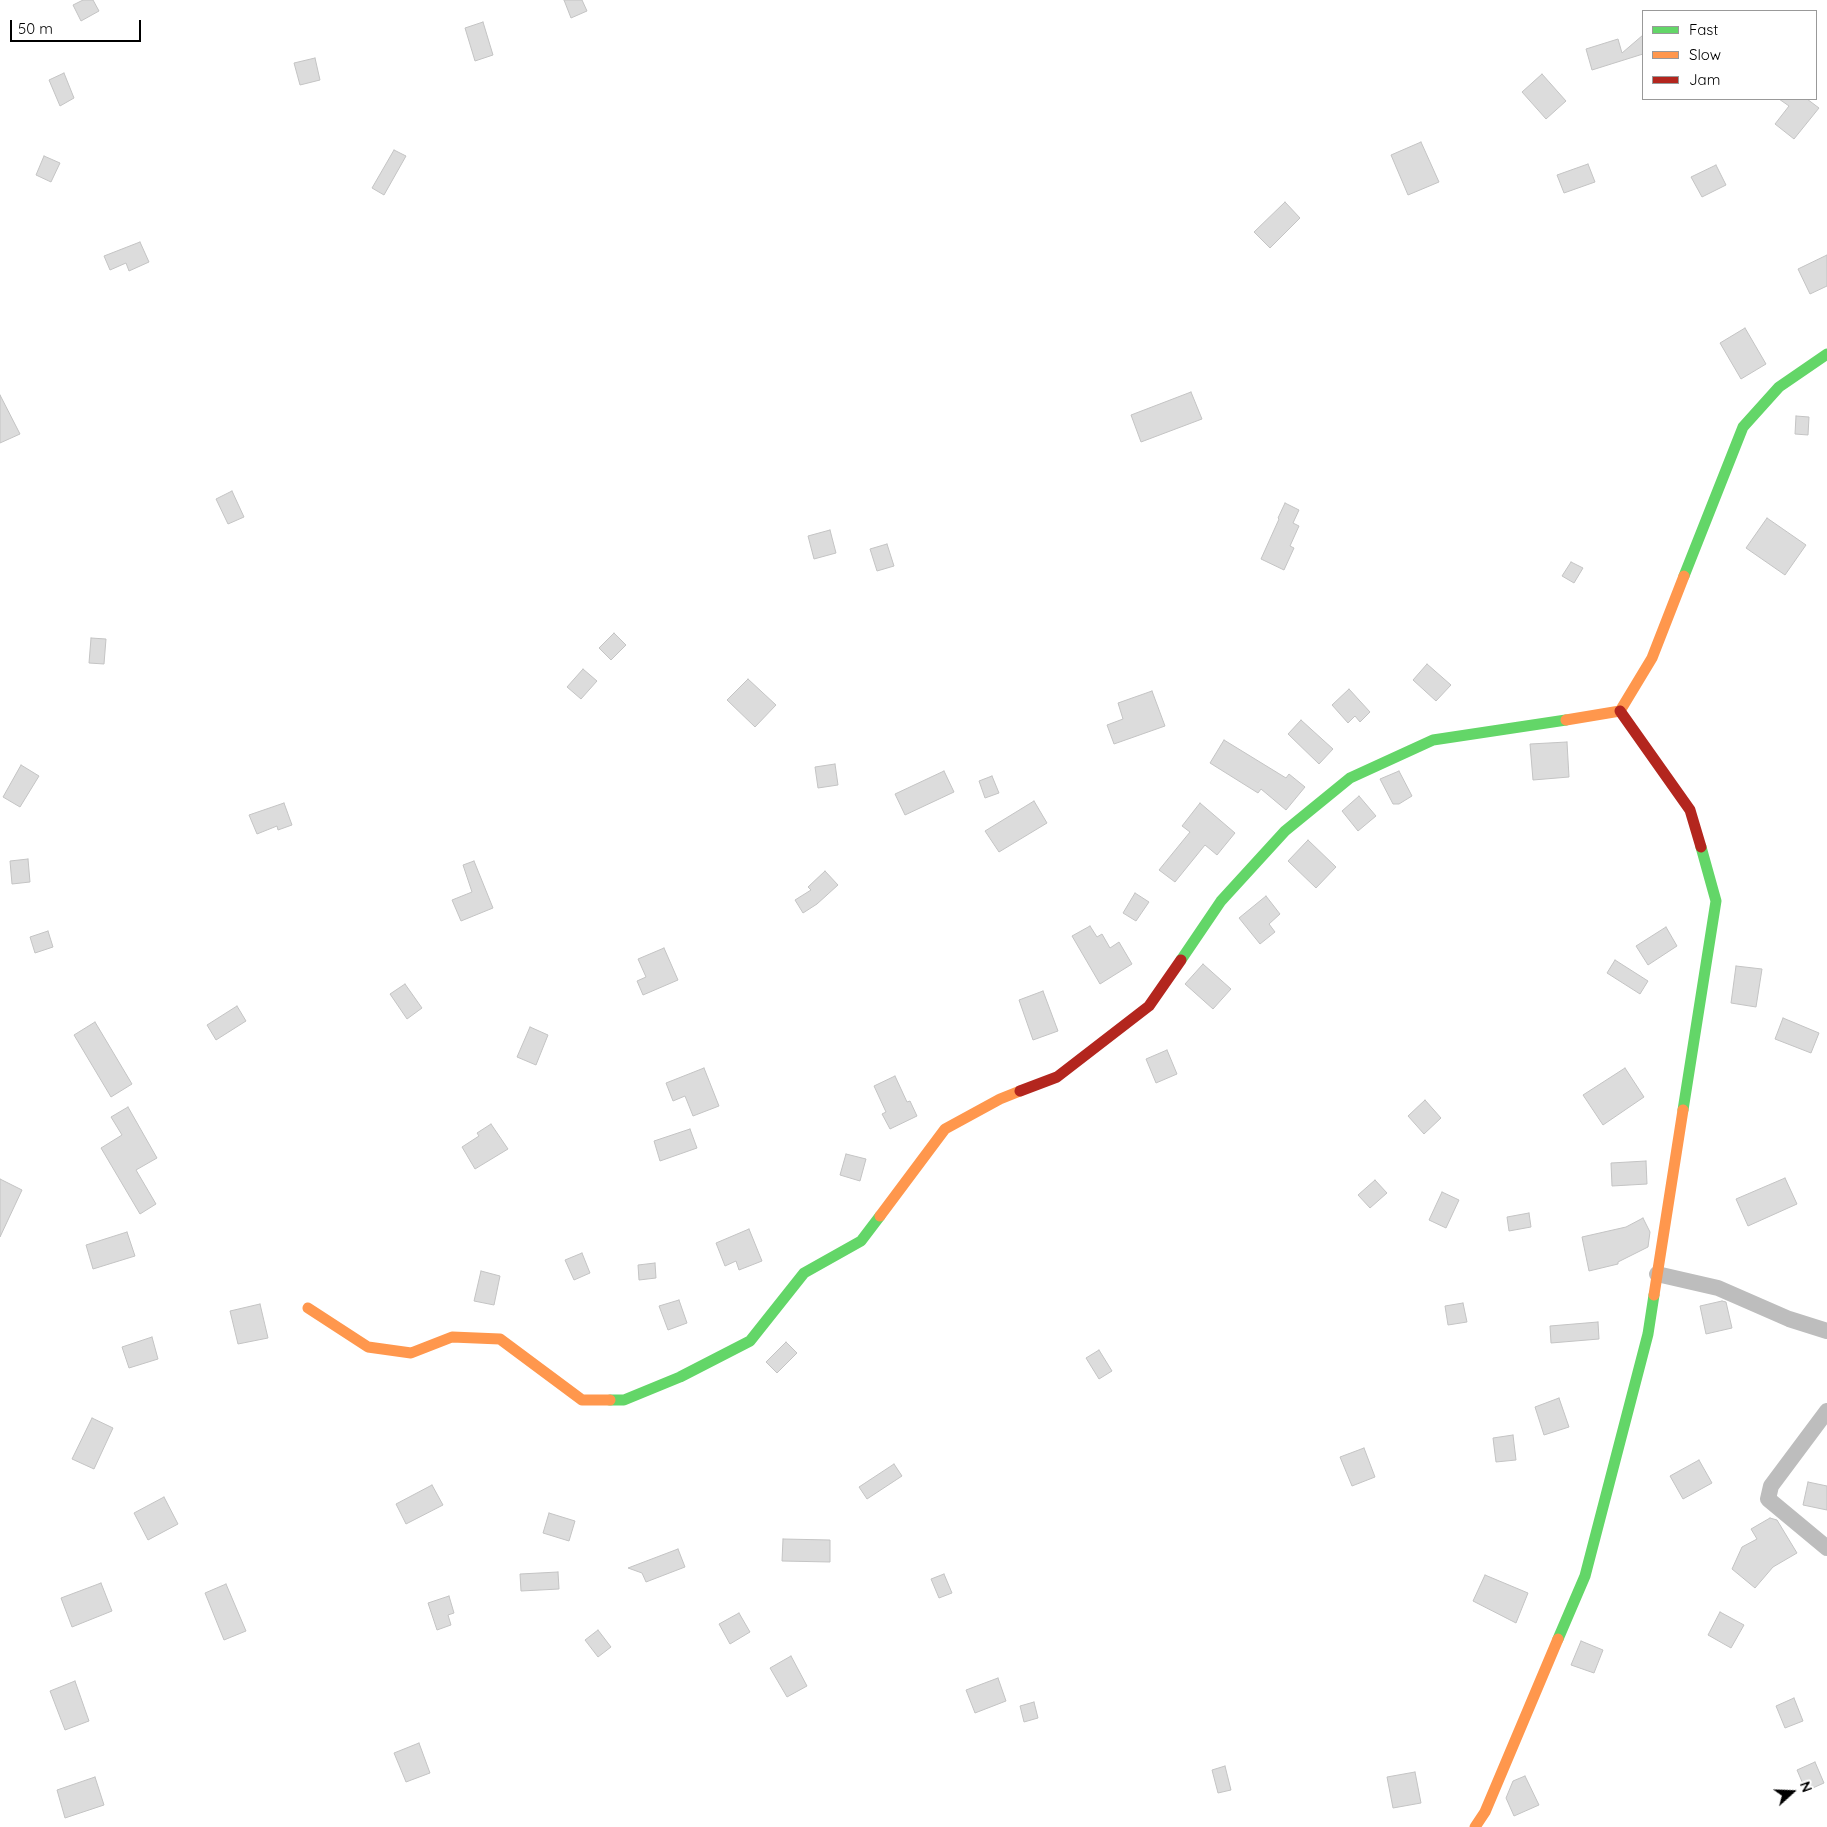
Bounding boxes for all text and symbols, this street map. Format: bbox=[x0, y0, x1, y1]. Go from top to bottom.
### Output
scale bar bbox=[12, 10, 144, 42]
legend bbox=[1642, 10, 1817, 100]
text: 50 m bbox=[18, 19, 53, 38]
text: Fast bbox=[1689, 20, 1718, 39]
text: Slow bbox=[1689, 45, 1721, 64]
text: Jam bbox=[1689, 70, 1720, 89]
north arrow bbox=[1767, 1767, 1817, 1817]
text: N bbox=[1796, 1779, 1816, 1795]

